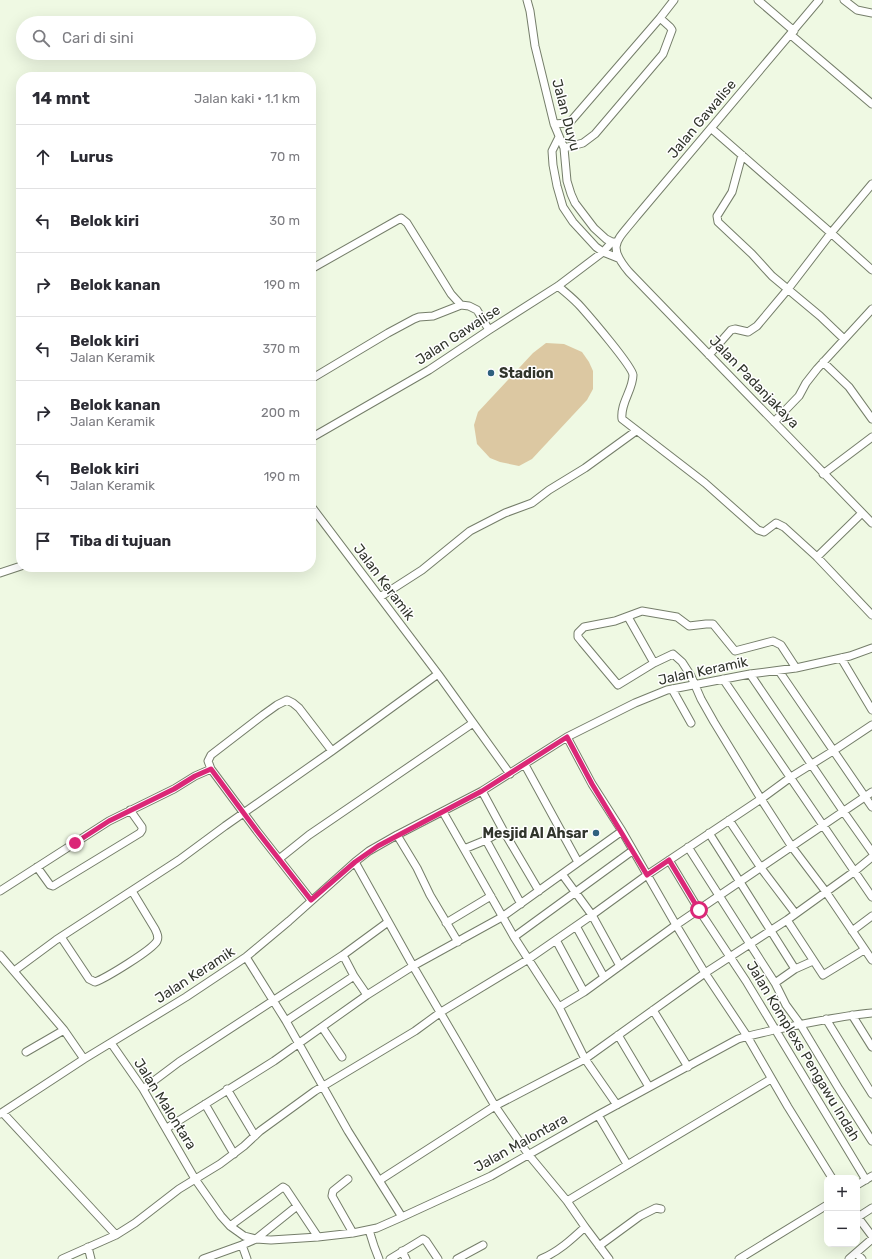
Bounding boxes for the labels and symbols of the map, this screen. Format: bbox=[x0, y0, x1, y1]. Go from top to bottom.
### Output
street label: Jalan Gawalise bbox=[664, 76, 740, 162]
street label: Jalan Duyu bbox=[548, 77, 584, 153]
street label: Jalan Gawalise bbox=[413, 301, 504, 369]
street label: Jalan Padanjakaya bbox=[706, 332, 802, 432]
place label: Stadion bbox=[499, 365, 553, 382]
marker: Stadion bbox=[486, 368, 496, 378]
street label: Jalan Keramik bbox=[350, 540, 419, 624]
street label: Jalan Keramik bbox=[657, 653, 750, 689]
place label: Mesjid Al Ahsar bbox=[482, 825, 589, 842]
marker: Mesjid Al Ahsar bbox=[591, 828, 601, 838]
route end bbox=[66, 834, 84, 852]
route start bbox=[690, 901, 708, 919]
street label: Jalan Keramik bbox=[152, 943, 239, 1007]
street label: Jalan Komplexs Pengawu Indah bbox=[742, 958, 864, 1144]
street label: Jalan Malontara bbox=[130, 1055, 200, 1153]
street label: Jalan Malontara bbox=[471, 1110, 571, 1176]

